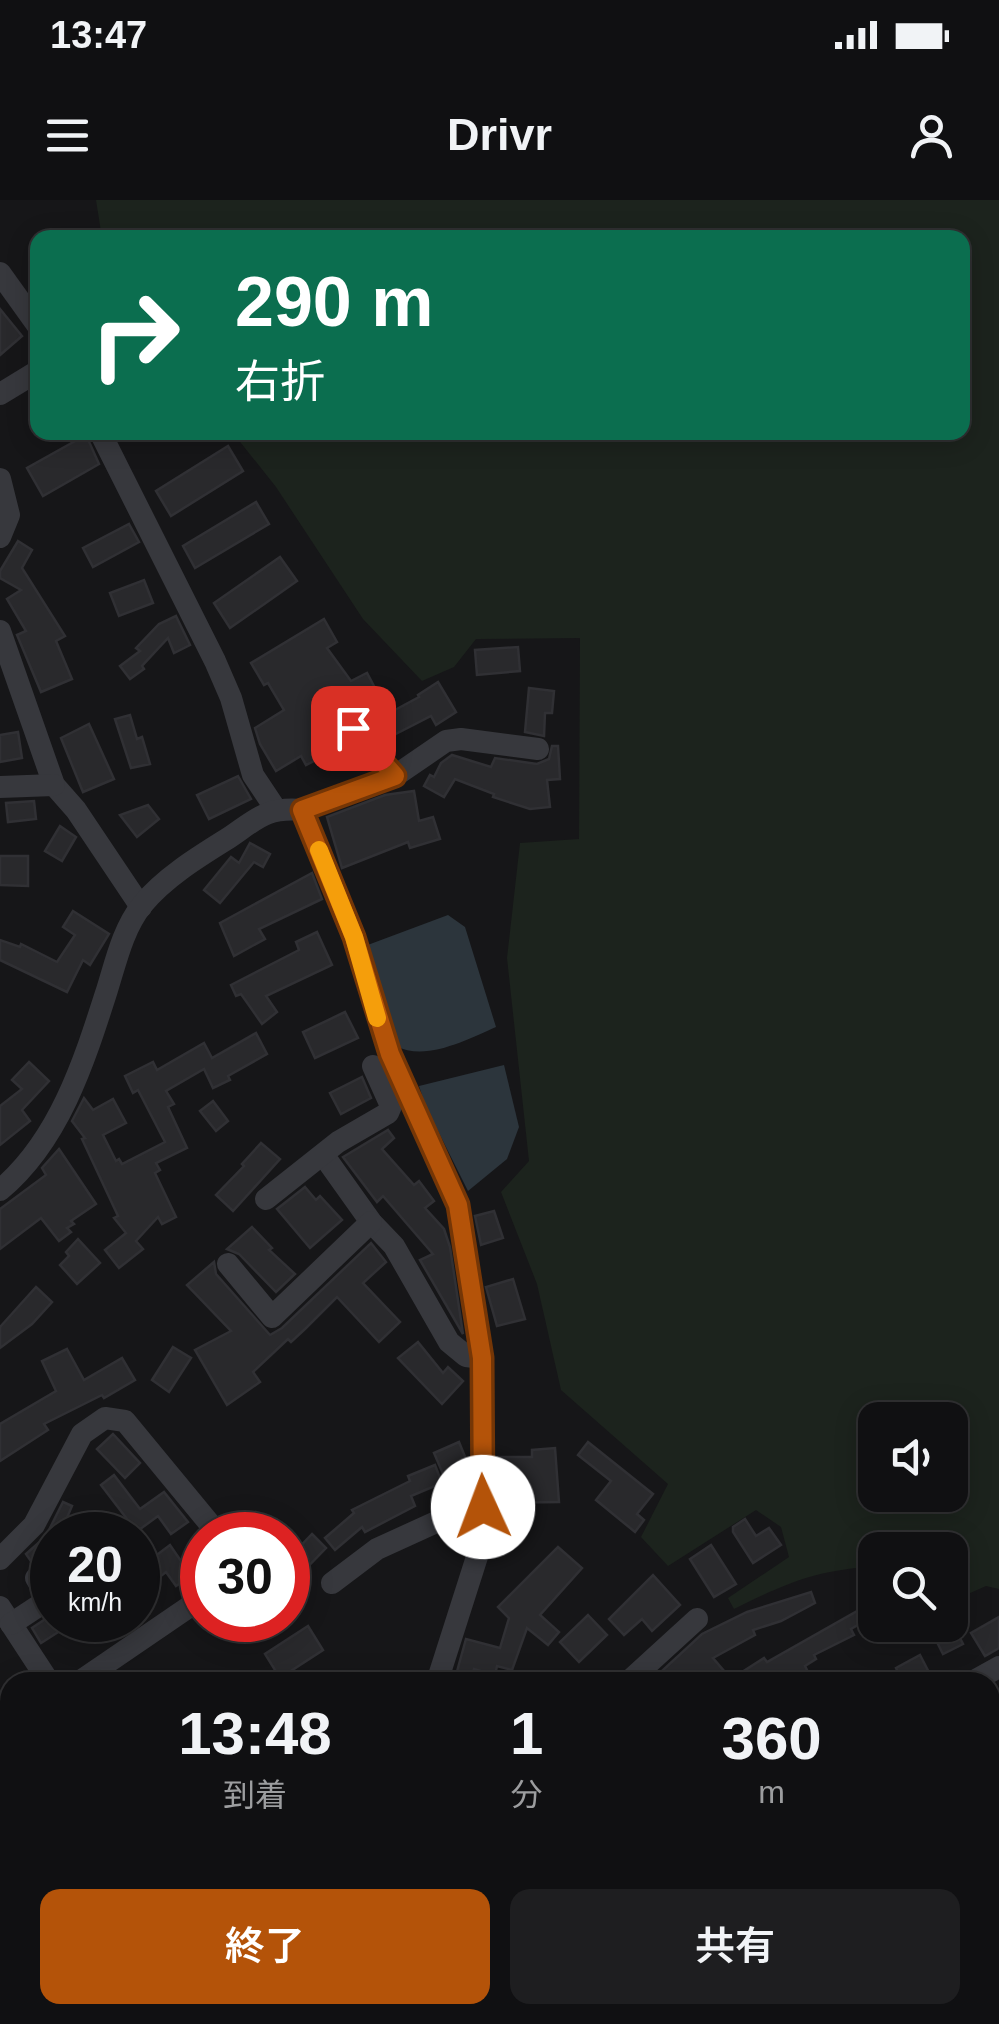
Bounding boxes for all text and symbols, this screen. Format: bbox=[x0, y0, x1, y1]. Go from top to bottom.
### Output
text: 13:47 bbox=[50, 14, 147, 56]
icon: menu bbox=[40, 108, 95, 163]
icon: person bbox=[904, 108, 959, 163]
text: Drivr bbox=[447, 109, 552, 160]
text: 290 m bbox=[235, 263, 433, 341]
icon: right bbox=[70, 270, 200, 400]
text: 右折 bbox=[235, 356, 325, 407]
pin bbox=[311, 686, 396, 771]
icon: arrive bbox=[326, 701, 381, 756]
map controls bbox=[858, 1402, 968, 1642]
button: sound bbox=[858, 1402, 968, 1512]
position arrow bbox=[431, 1455, 535, 1559]
speed limit sign: 30 bbox=[180, 1512, 310, 1642]
button: search bbox=[858, 1532, 968, 1642]
text: 20 bbox=[67, 1537, 123, 1593]
text: km/h bbox=[68, 1588, 122, 1616]
text: 13:48 bbox=[178, 1700, 332, 1767]
text: 1 bbox=[510, 1700, 543, 1767]
text: 360 bbox=[722, 1705, 822, 1772]
text: m bbox=[758, 1774, 785, 1810]
text: 到着 bbox=[223, 1777, 287, 1813]
text: 分 bbox=[511, 1777, 543, 1813]
button: 終了 bbox=[40, 1889, 490, 2004]
button: 共有 bbox=[510, 1889, 960, 2004]

